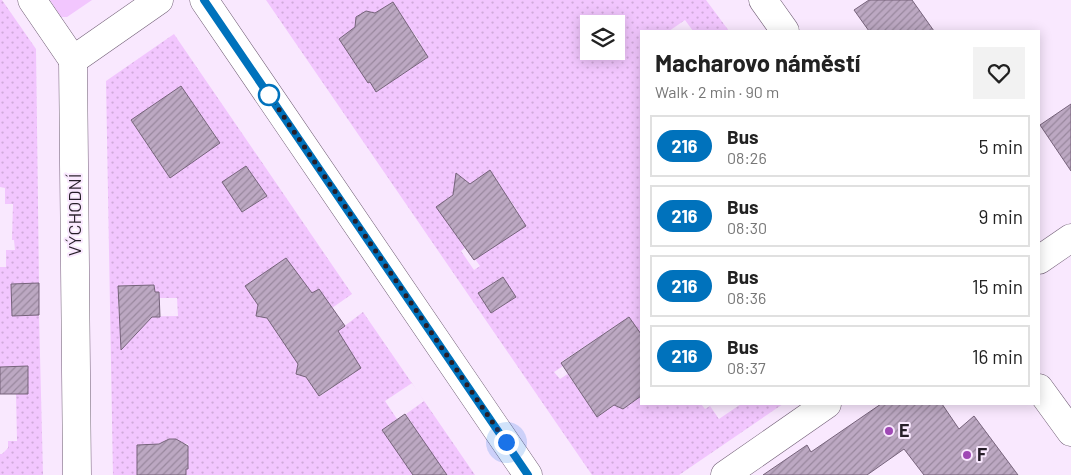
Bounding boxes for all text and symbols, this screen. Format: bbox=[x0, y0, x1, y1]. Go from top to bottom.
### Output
map controls bbox=[580, 15, 625, 60]
button: layers bbox=[580, 15, 625, 60]
button: heart bbox=[973, 47, 1025, 99]
text: Macharovo náměstí bbox=[655, 48, 860, 77]
text: Walk · 2 min · 90 m bbox=[655, 82, 779, 101]
unlabelled marker bbox=[258, 84, 280, 106]
text: Bus bbox=[727, 125, 759, 148]
text: 216 bbox=[671, 135, 698, 157]
text: 5 min bbox=[979, 135, 1023, 158]
text: 08:26 bbox=[727, 148, 767, 167]
street label: VÝCHODNÍ bbox=[63, 174, 85, 256]
text: Bus bbox=[727, 195, 759, 218]
text: 216 bbox=[671, 205, 698, 227]
text: 9 min bbox=[979, 205, 1023, 228]
text: 08:30 bbox=[727, 218, 767, 237]
text: Bus bbox=[727, 265, 759, 288]
text: 216 bbox=[671, 275, 698, 297]
text: 15 min bbox=[972, 275, 1023, 298]
text: 08:36 bbox=[727, 288, 766, 307]
text: Bus bbox=[727, 335, 759, 358]
text: 216 bbox=[671, 345, 698, 367]
text: 16 min bbox=[972, 345, 1023, 368]
text: 08:37 bbox=[727, 358, 766, 377]
place label: E bbox=[899, 419, 910, 441]
marker: E bbox=[883, 425, 895, 437]
your location bbox=[494, 430, 519, 455]
place label: F bbox=[977, 443, 987, 465]
marker: F bbox=[961, 449, 973, 461]

